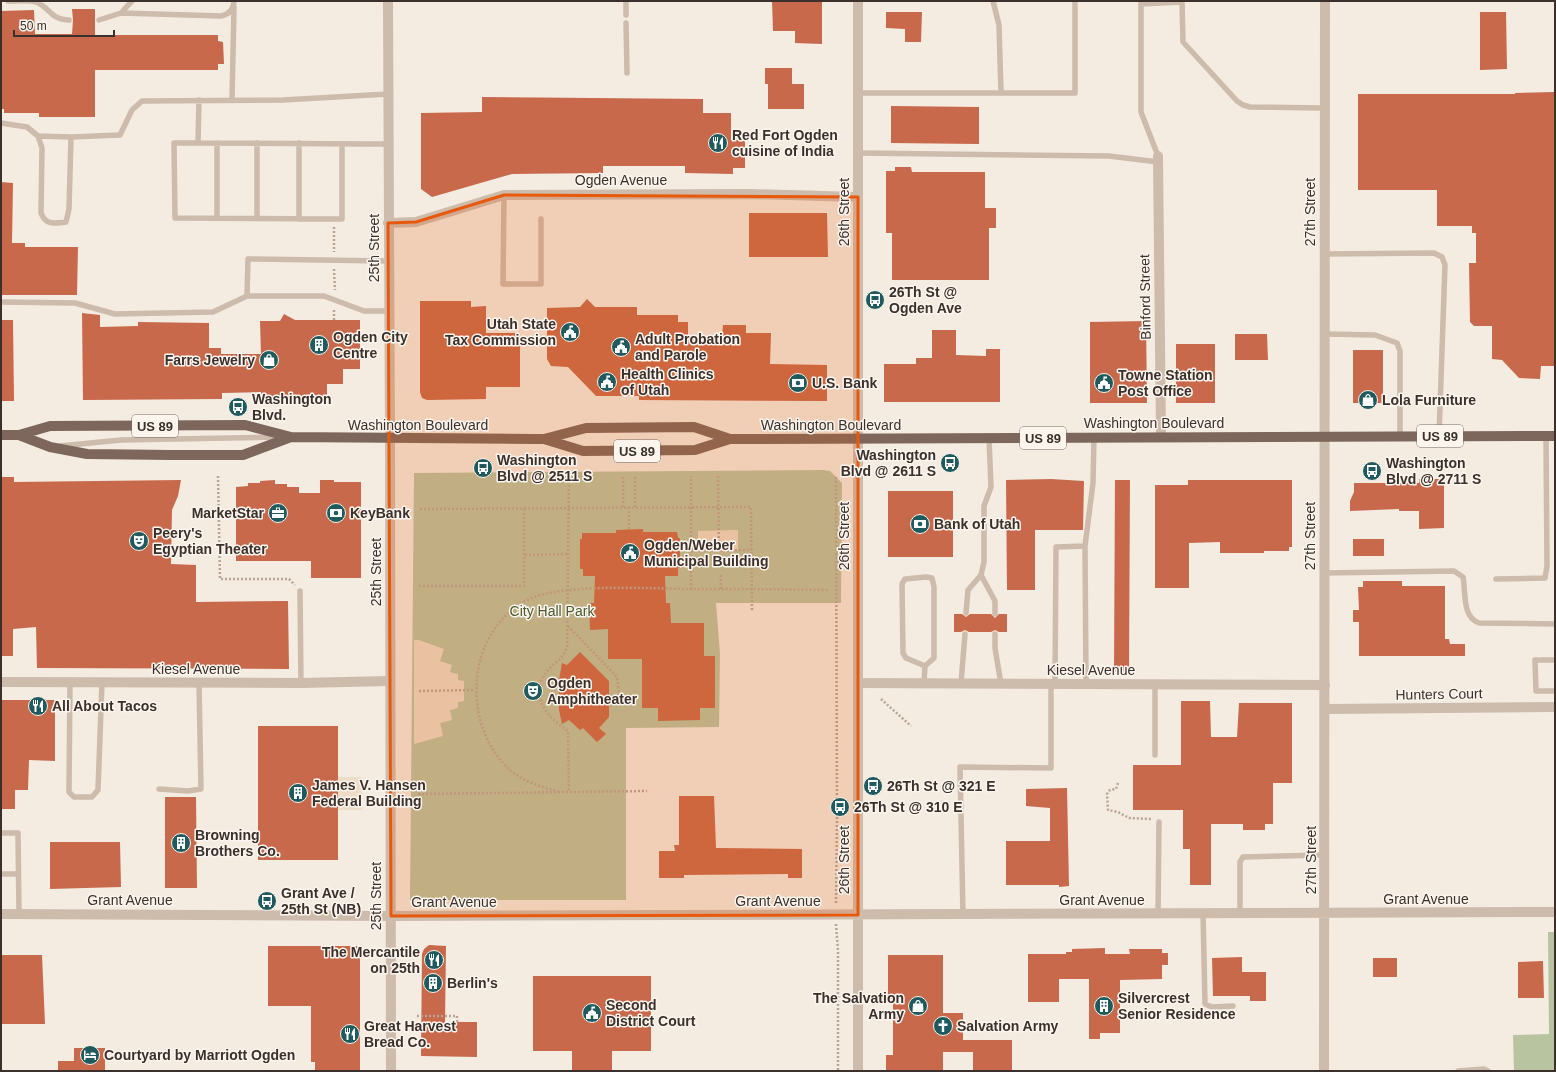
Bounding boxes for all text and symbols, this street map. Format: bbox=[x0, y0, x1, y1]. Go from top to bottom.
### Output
scale bar bbox=[14, 12, 114, 38]
text: 50 m bbox=[20, 19, 47, 33]
place label: Red Fort Ogden cuisine of India bbox=[732, 127, 838, 159]
restaurant icon: Red Fort Ogden cuisine of India bbox=[707, 132, 729, 154]
street label: Ogden Avenue bbox=[575, 172, 667, 188]
street label: 26th Street bbox=[836, 178, 852, 246]
street label: 27th Street bbox=[1302, 178, 1318, 246]
street label: 25th Street bbox=[366, 214, 382, 282]
street label: Binford Street bbox=[1136, 254, 1154, 340]
place label: 26Th St @ Ogden Ave bbox=[889, 284, 962, 316]
bus stop icon: 26Th St @ Ogden Ave bbox=[864, 289, 886, 311]
place label: Utah State Tax Commission bbox=[445, 316, 556, 348]
public building icon: Utah State Tax Commission bbox=[559, 321, 581, 343]
place label: Ogden City Centre bbox=[333, 329, 408, 361]
place label: Adult Probation and Parole bbox=[635, 331, 740, 363]
building icon: Ogden City Centre bbox=[308, 334, 330, 356]
public building icon: Adult Probation and Parole bbox=[610, 336, 632, 358]
shop icon: Farrs Jewelry bbox=[258, 349, 280, 371]
place label: Farrs Jewelry bbox=[165, 352, 255, 368]
place label: Health Clinics of Utah bbox=[621, 366, 714, 398]
place label: Towne Station Post Office bbox=[1118, 367, 1213, 399]
public building icon: Health Clinics of Utah bbox=[596, 371, 618, 393]
bank icon: U.S. Bank bbox=[787, 372, 809, 394]
public building icon: Towne Station Post Office bbox=[1093, 372, 1115, 394]
place label: U.S. Bank bbox=[812, 375, 878, 391]
shop icon: Lola Furniture bbox=[1357, 389, 1379, 411]
place label: Washington Blvd. bbox=[252, 391, 332, 423]
place label: Lola Furniture bbox=[1382, 392, 1476, 408]
bus stop icon: Washington Blvd. bbox=[227, 396, 249, 418]
road number: US 89 bbox=[132, 415, 178, 437]
street label: Washington Boulevard bbox=[1084, 415, 1224, 431]
street label: Washington Boulevard bbox=[348, 417, 488, 433]
street label: Washington Boulevard bbox=[761, 417, 901, 433]
road number: US 89 bbox=[1417, 425, 1463, 447]
road number: US 89 bbox=[1020, 427, 1066, 449]
road number: US 89 bbox=[614, 440, 660, 462]
place label: Washington Blvd @ 2611 S bbox=[841, 447, 936, 479]
place label: Washington Blvd @ 2511 S bbox=[497, 452, 592, 484]
bus stop icon: Washington Blvd @ 2611 S bbox=[939, 452, 961, 474]
place label: Washington Blvd @ 2711 S bbox=[1386, 455, 1481, 487]
bus stop icon: Washington Blvd @ 2511 S bbox=[472, 457, 494, 479]
bus stop icon: Washington Blvd @ 2711 S bbox=[1361, 460, 1383, 482]
office icon: MarketStar bbox=[267, 502, 289, 524]
bank icon: KeyBank bbox=[325, 502, 347, 524]
street label: 26th Street bbox=[836, 502, 852, 570]
street label: 27th Street bbox=[1302, 502, 1318, 570]
place label: MarketStar bbox=[192, 505, 265, 521]
place label: KeyBank bbox=[350, 505, 410, 521]
bank icon: Bank of Utah bbox=[909, 513, 931, 535]
place label: Bank of Utah bbox=[934, 516, 1020, 532]
place label: Peery's Egyptian Theater bbox=[153, 525, 267, 557]
theatre icon: Peery's Egyptian Theater bbox=[128, 530, 150, 552]
place label: Ogden/Weber Municipal Building bbox=[644, 537, 768, 569]
street label: 25th Street bbox=[368, 538, 384, 606]
public building icon: Ogden/Weber Municipal Building bbox=[619, 542, 641, 564]
park label: City Hall Park bbox=[510, 603, 595, 619]
street label: Kiesel Avenue bbox=[152, 661, 240, 677]
street label: Kiesel Avenue bbox=[1047, 662, 1135, 678]
place label: Ogden Amphitheater bbox=[547, 675, 638, 707]
theatre icon: Ogden Amphitheater bbox=[522, 680, 544, 702]
street label: Hunters Court bbox=[1395, 685, 1483, 703]
restaurant icon: All About Tacos bbox=[27, 695, 49, 717]
place label: All About Tacos bbox=[52, 698, 157, 714]
bus stop icon: 26Th St @ 321 E bbox=[862, 775, 884, 797]
place label: James V. Hansen Federal Building bbox=[312, 777, 426, 809]
place label: 26Th St @ 321 E bbox=[887, 778, 996, 794]
building icon: James V. Hansen Federal Building bbox=[287, 782, 309, 804]
bus stop icon: 26Th St @ 310 E bbox=[829, 796, 851, 818]
place label: 26Th St @ 310 E bbox=[854, 799, 963, 815]
street label: 26th Street bbox=[836, 826, 852, 894]
street label: 27th Street bbox=[1303, 826, 1319, 894]
place label: Browning Brothers Co. bbox=[195, 827, 280, 859]
building icon: Browning Brothers Co. bbox=[170, 832, 192, 854]
street label: 25th Street bbox=[368, 862, 384, 930]
place label: Grant Ave / 25th St (NB) bbox=[281, 885, 361, 917]
bus stop icon: Grant Ave / 25th St (NB) bbox=[256, 890, 278, 912]
street label: Grant Avenue bbox=[1383, 891, 1469, 907]
street label: Grant Avenue bbox=[87, 892, 173, 908]
street label: Grant Avenue bbox=[1059, 892, 1145, 908]
street label: Grant Avenue bbox=[735, 893, 821, 909]
street label: Grant Avenue bbox=[411, 894, 497, 910]
place label: The Mercantile on 25th bbox=[322, 944, 420, 976]
restaurant icon: The Mercantile on 25th bbox=[423, 949, 445, 971]
building icon: Berlin's bbox=[422, 972, 444, 994]
place label: Berlin's bbox=[447, 975, 498, 991]
place label: The Salvation Army bbox=[813, 990, 904, 1022]
place label: Silvercrest Senior Residence bbox=[1118, 990, 1236, 1022]
shop icon: The Salvation Army bbox=[907, 995, 929, 1017]
building icon: Silvercrest Senior Residence bbox=[1093, 995, 1115, 1017]
place label: Second District Court bbox=[606, 997, 696, 1029]
public building icon: Second District Court bbox=[581, 1002, 603, 1024]
church icon: Salvation Army bbox=[932, 1015, 954, 1037]
place label: Great Harvest Bread Co. bbox=[364, 1018, 456, 1050]
place label: Salvation Army bbox=[957, 1018, 1059, 1034]
restaurant icon: Great Harvest Bread Co. bbox=[339, 1023, 361, 1045]
hotel icon: Courtyard by Marriott Ogden bbox=[79, 1044, 101, 1066]
place label: Courtyard by Marriott Ogden bbox=[104, 1047, 295, 1063]

